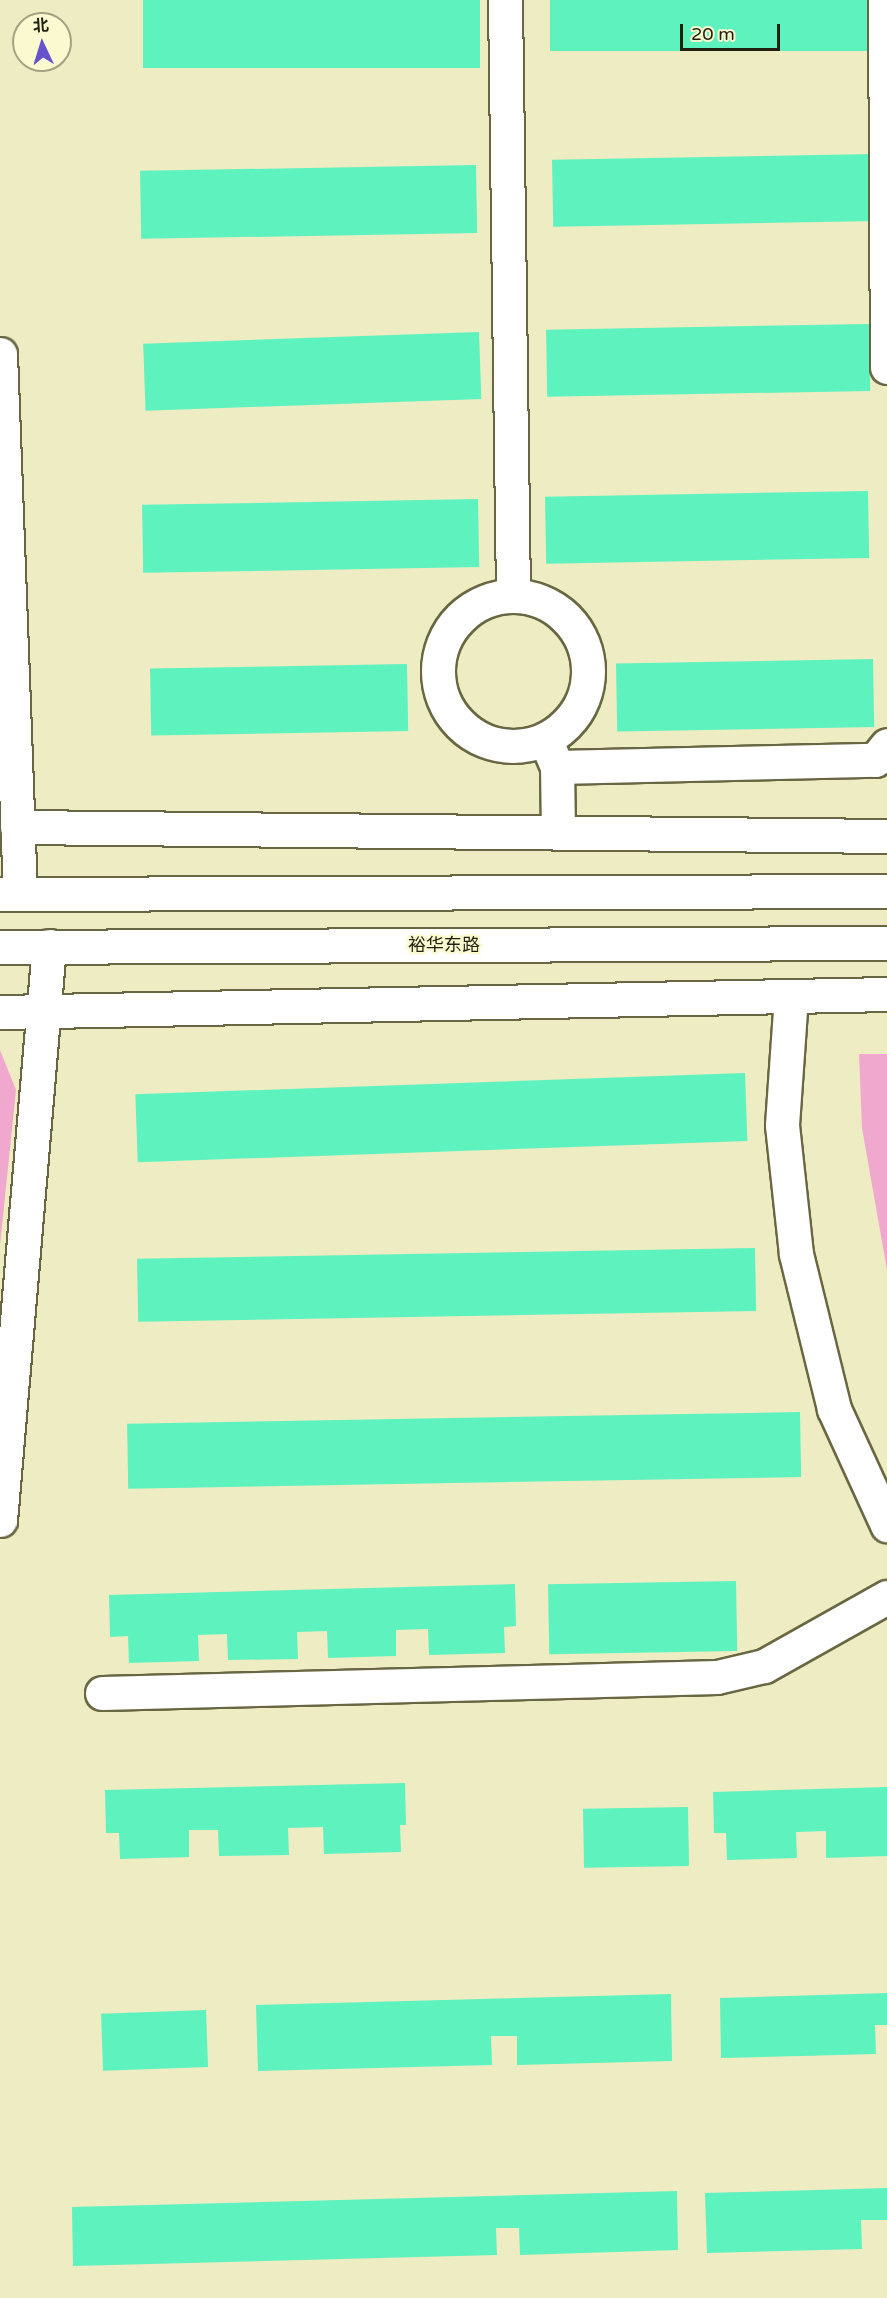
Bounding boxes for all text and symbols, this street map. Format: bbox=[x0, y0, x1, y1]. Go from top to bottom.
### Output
north arrow bbox=[12, 12, 72, 72]
scale bar bbox=[683, 12, 784, 50]
text: 北 bbox=[32, 16, 50, 37]
text: 20 m bbox=[691, 23, 735, 45]
street label: 裕华东路 bbox=[408, 934, 480, 956]

